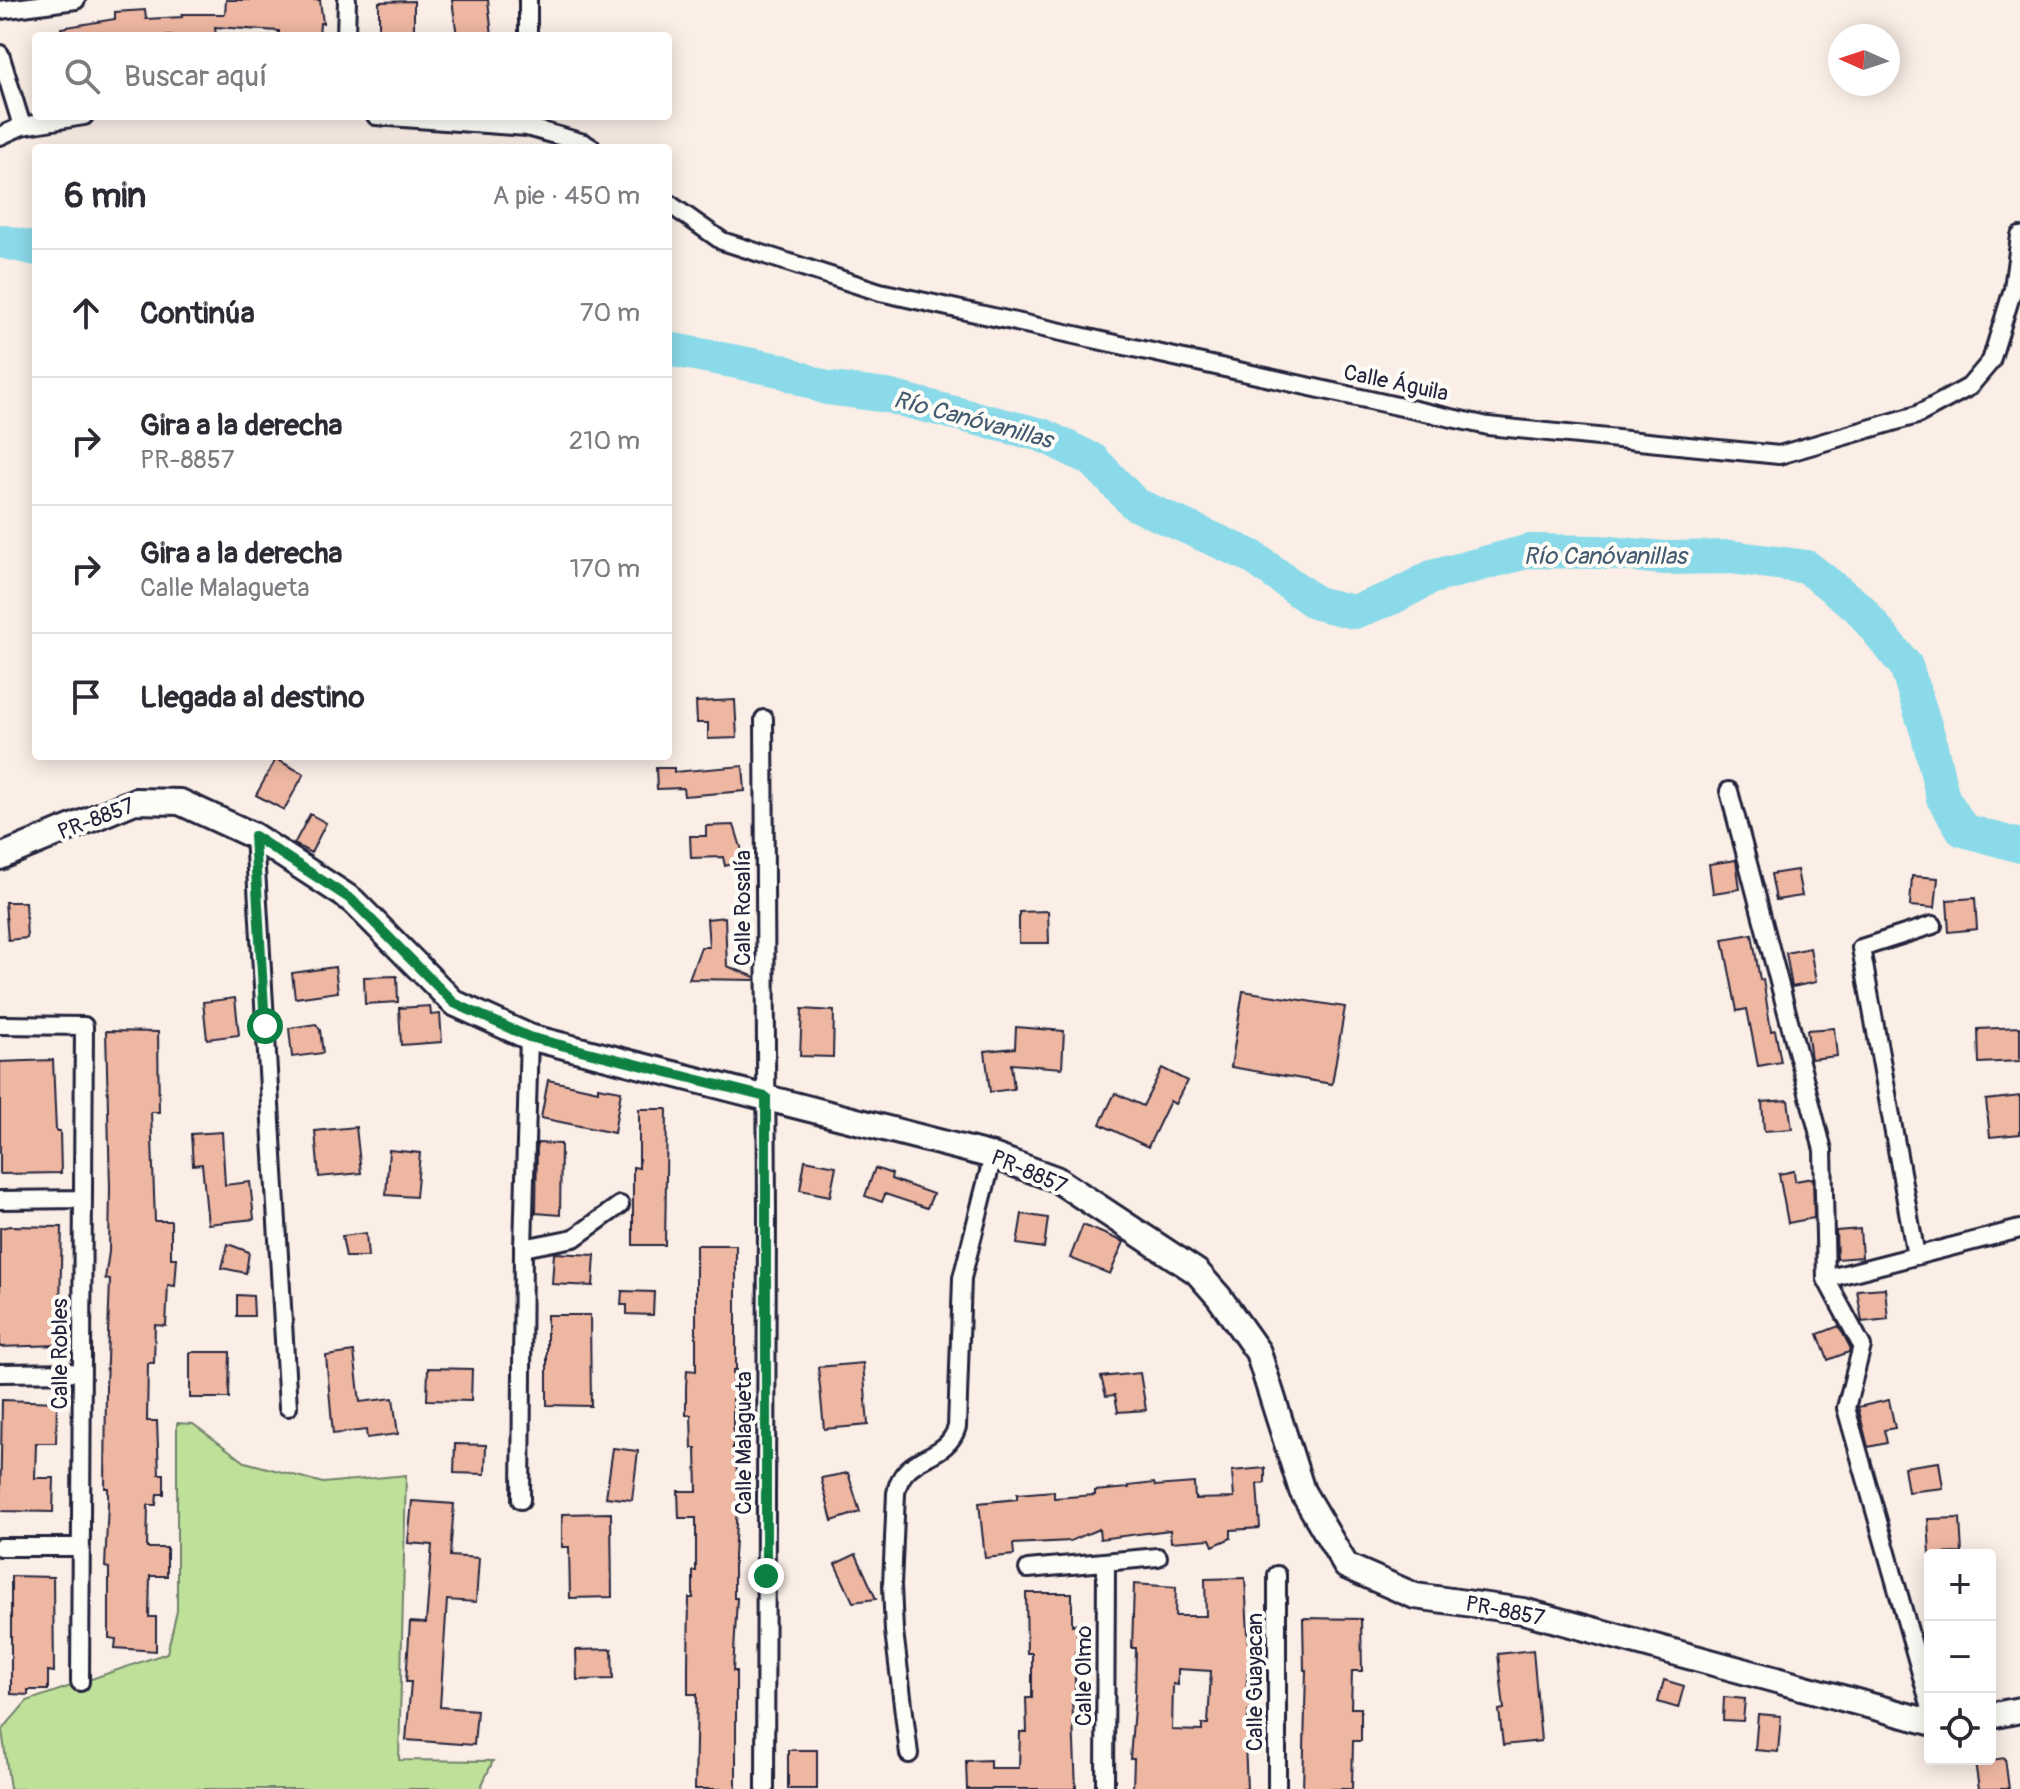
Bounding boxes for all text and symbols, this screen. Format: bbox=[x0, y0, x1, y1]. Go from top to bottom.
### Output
north arrow bbox=[1828, 24, 1900, 96]
search box bbox=[32, 32, 672, 120]
icon: search bbox=[60, 54, 104, 98]
text: Buscar aquí bbox=[124, 58, 267, 95]
text: 6 min bbox=[64, 175, 146, 218]
text: A pie · 450 m bbox=[492, 180, 640, 212]
icon: ahead bbox=[64, 291, 108, 335]
text: Continúa bbox=[140, 295, 255, 332]
text: 70 m bbox=[580, 297, 640, 329]
street label: Calle Águila bbox=[1341, 358, 1451, 408]
water label: Río Canóvanillas bbox=[890, 385, 1058, 456]
text: Gira a la derecha bbox=[140, 407, 342, 444]
icon: right bbox=[64, 419, 108, 463]
text: 210 m bbox=[569, 425, 640, 457]
text: PR-8857 bbox=[140, 444, 235, 476]
text: Gira a la derecha bbox=[140, 535, 342, 572]
water label: Río Canóvanillas bbox=[1523, 542, 1689, 571]
icon: right bbox=[64, 547, 108, 591]
text: 170 m bbox=[570, 553, 640, 585]
text: Calle Malagueta bbox=[140, 572, 310, 604]
icon: arrive bbox=[64, 675, 108, 719]
text: Llegada al destino bbox=[140, 679, 365, 716]
street label: PR-8857 bbox=[54, 791, 139, 846]
street label: Calle Rosalía bbox=[729, 850, 757, 966]
route start bbox=[247, 1008, 283, 1044]
street label: PR-8857 bbox=[987, 1143, 1072, 1201]
street label: Calle Robles bbox=[46, 1298, 74, 1410]
street label: Calle Malagueta bbox=[730, 1371, 758, 1515]
map controls bbox=[1924, 1549, 1996, 1765]
button: + bbox=[1924, 1549, 1996, 1621]
route end bbox=[748, 1558, 784, 1594]
street label: PR-8857 bbox=[1463, 1590, 1547, 1632]
street label: Calle Guayacan bbox=[1241, 1613, 1269, 1751]
button: − bbox=[1924, 1621, 1996, 1693]
street label: Calle Olmo bbox=[1070, 1626, 1098, 1726]
button: locate bbox=[1924, 1693, 1996, 1765]

